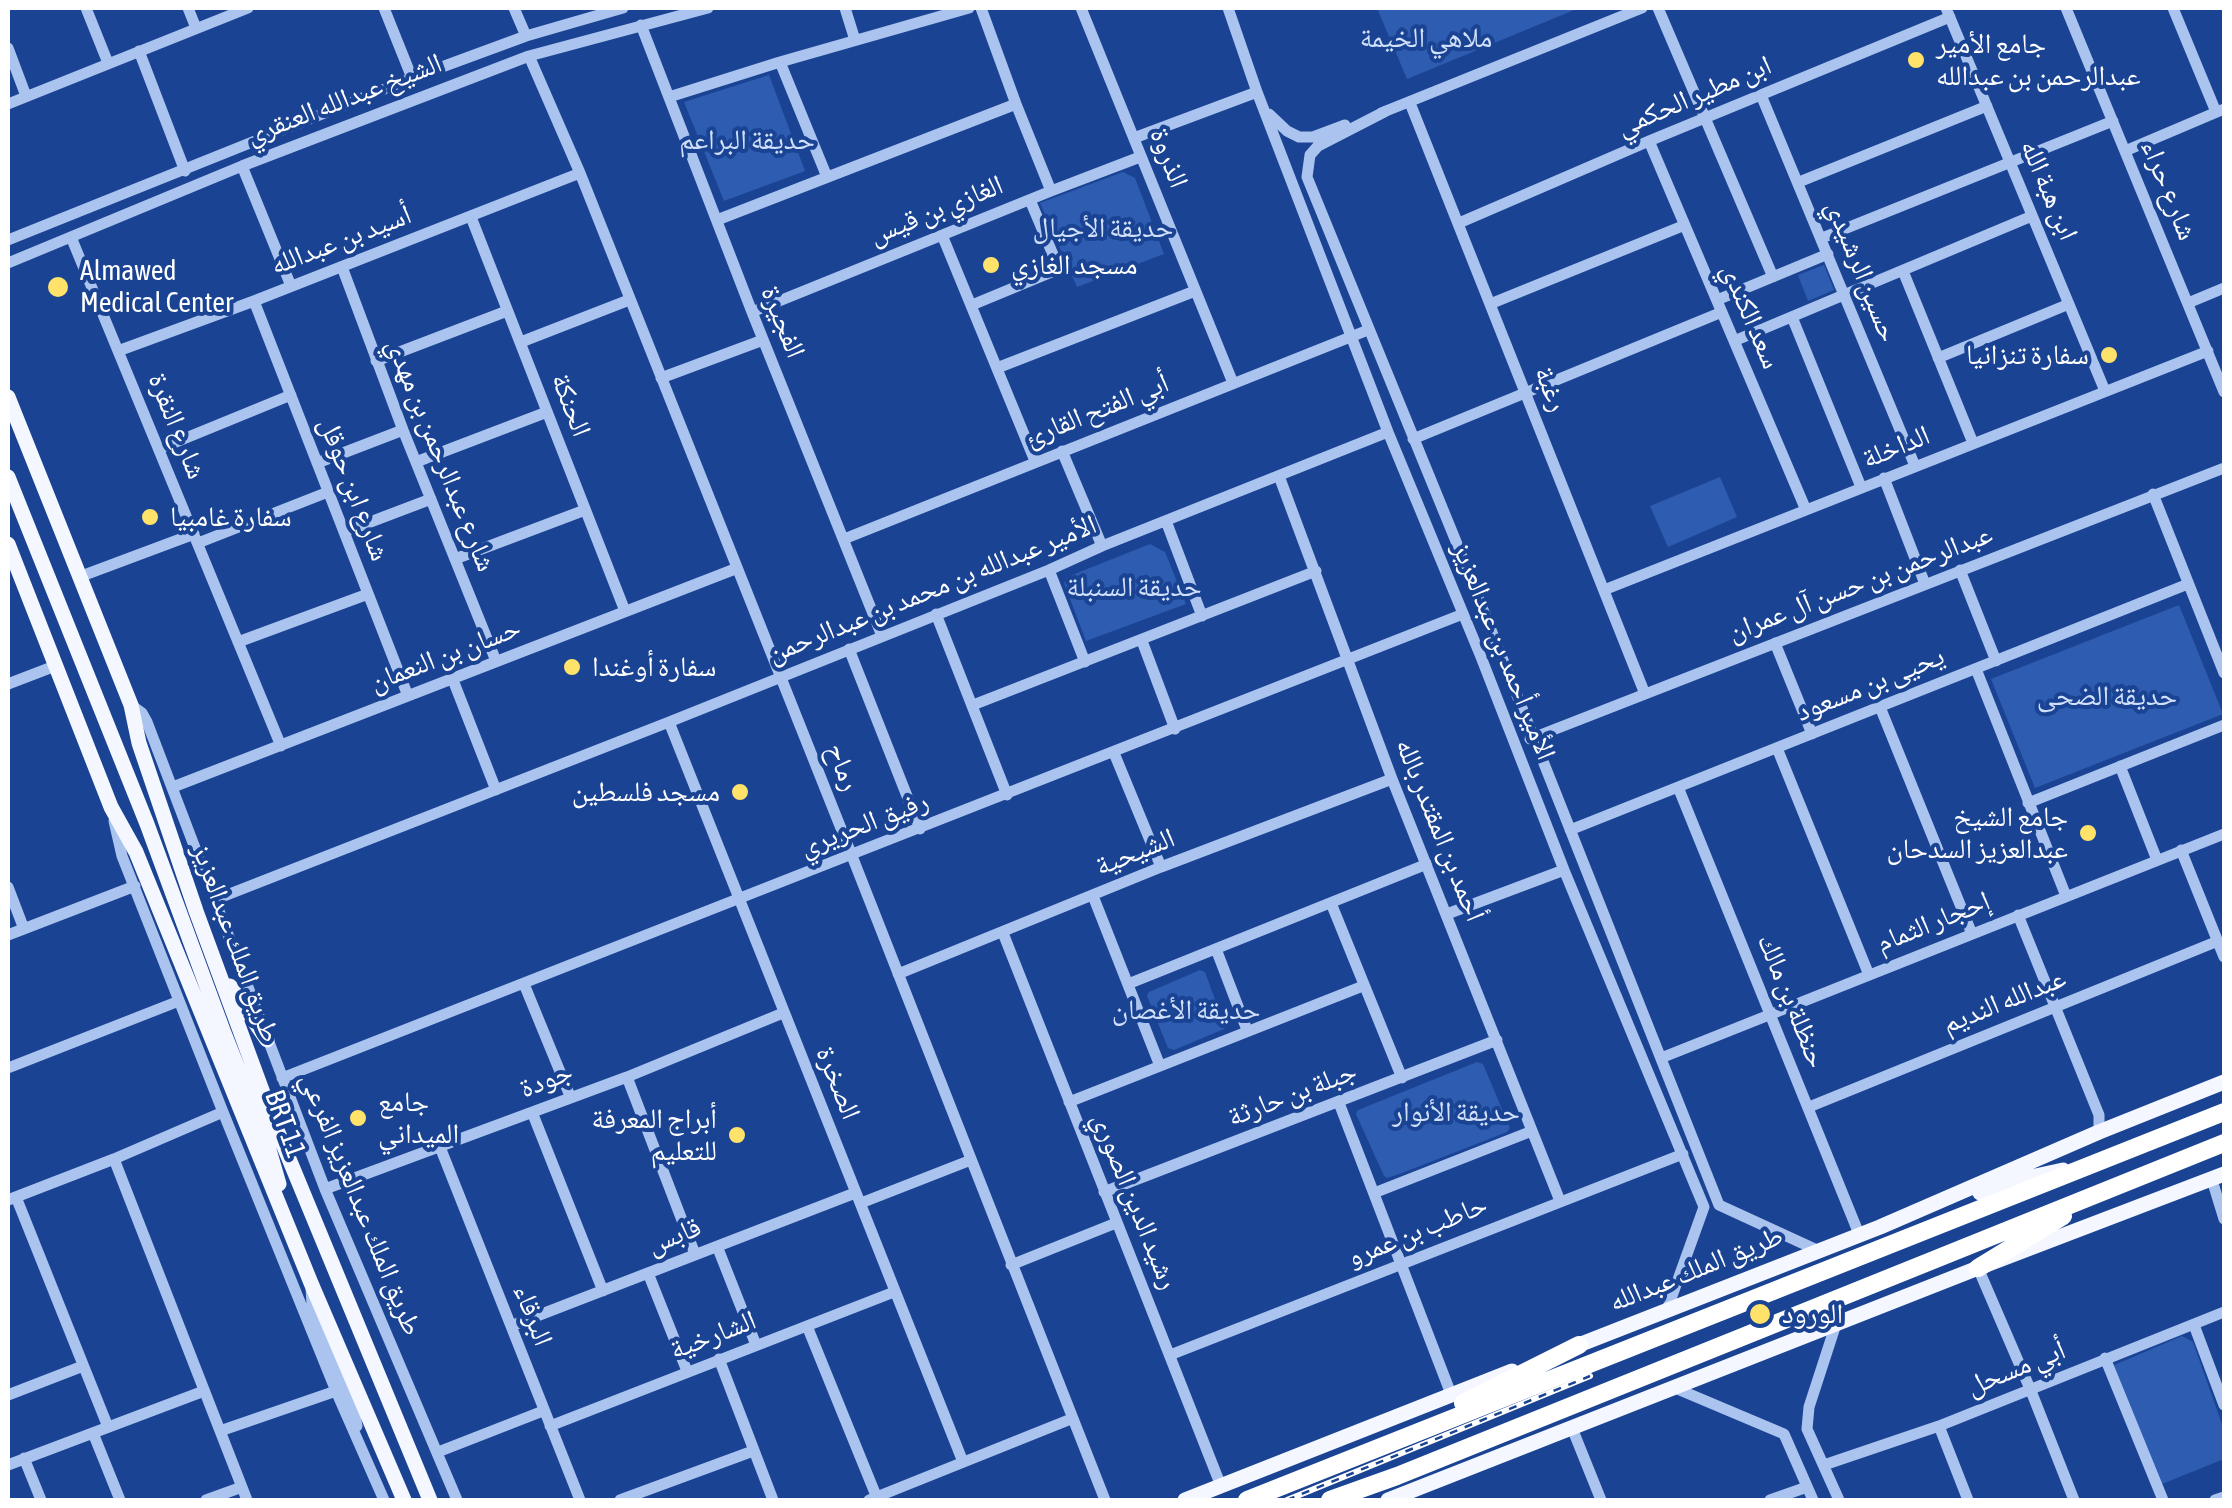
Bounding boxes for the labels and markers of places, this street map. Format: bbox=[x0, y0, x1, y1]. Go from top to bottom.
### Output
place label: جامع الأمير عبدالرحمن بن عبدالله bbox=[1936, 27, 2141, 93]
marker: جامع الأمير عبدالرحمن بن عبدالله bbox=[1905, 49, 1927, 71]
place label: مسجد الغازي bbox=[1011, 248, 1137, 282]
place label: Almawed Medical Center bbox=[80, 254, 233, 320]
marker: مسجد الغازي bbox=[980, 254, 1002, 276]
marker: Almawed Medical Center bbox=[45, 274, 71, 300]
place label: سفارة تنزانيا bbox=[1966, 338, 2089, 372]
marker: سفارة تنزانيا bbox=[2098, 344, 2120, 366]
place label: سفارة غامبيا bbox=[170, 500, 292, 534]
marker: سفارة غامبيا bbox=[139, 506, 161, 528]
place label: سفارة أوغندا bbox=[592, 650, 716, 684]
marker: سفارة أوغندا bbox=[561, 656, 583, 678]
place label: مسجد فلسطين bbox=[572, 775, 720, 809]
marker: مسجد فلسطين bbox=[729, 781, 751, 803]
place label: جامع الشيخ عبدالعزيز السدحان bbox=[1886, 800, 2068, 866]
marker: جامع الشيخ عبدالعزيز السدحان bbox=[2077, 822, 2099, 844]
place label: جامع الميداني bbox=[378, 1085, 459, 1151]
place label: أبراج المعرفة للتعليم bbox=[592, 1102, 717, 1168]
marker: جامع الميداني bbox=[347, 1107, 369, 1129]
marker: أبراج المعرفة للتعليم bbox=[726, 1124, 748, 1146]
place label: الورود bbox=[1782, 1297, 1843, 1331]
marker: الورود bbox=[1747, 1301, 1773, 1327]

